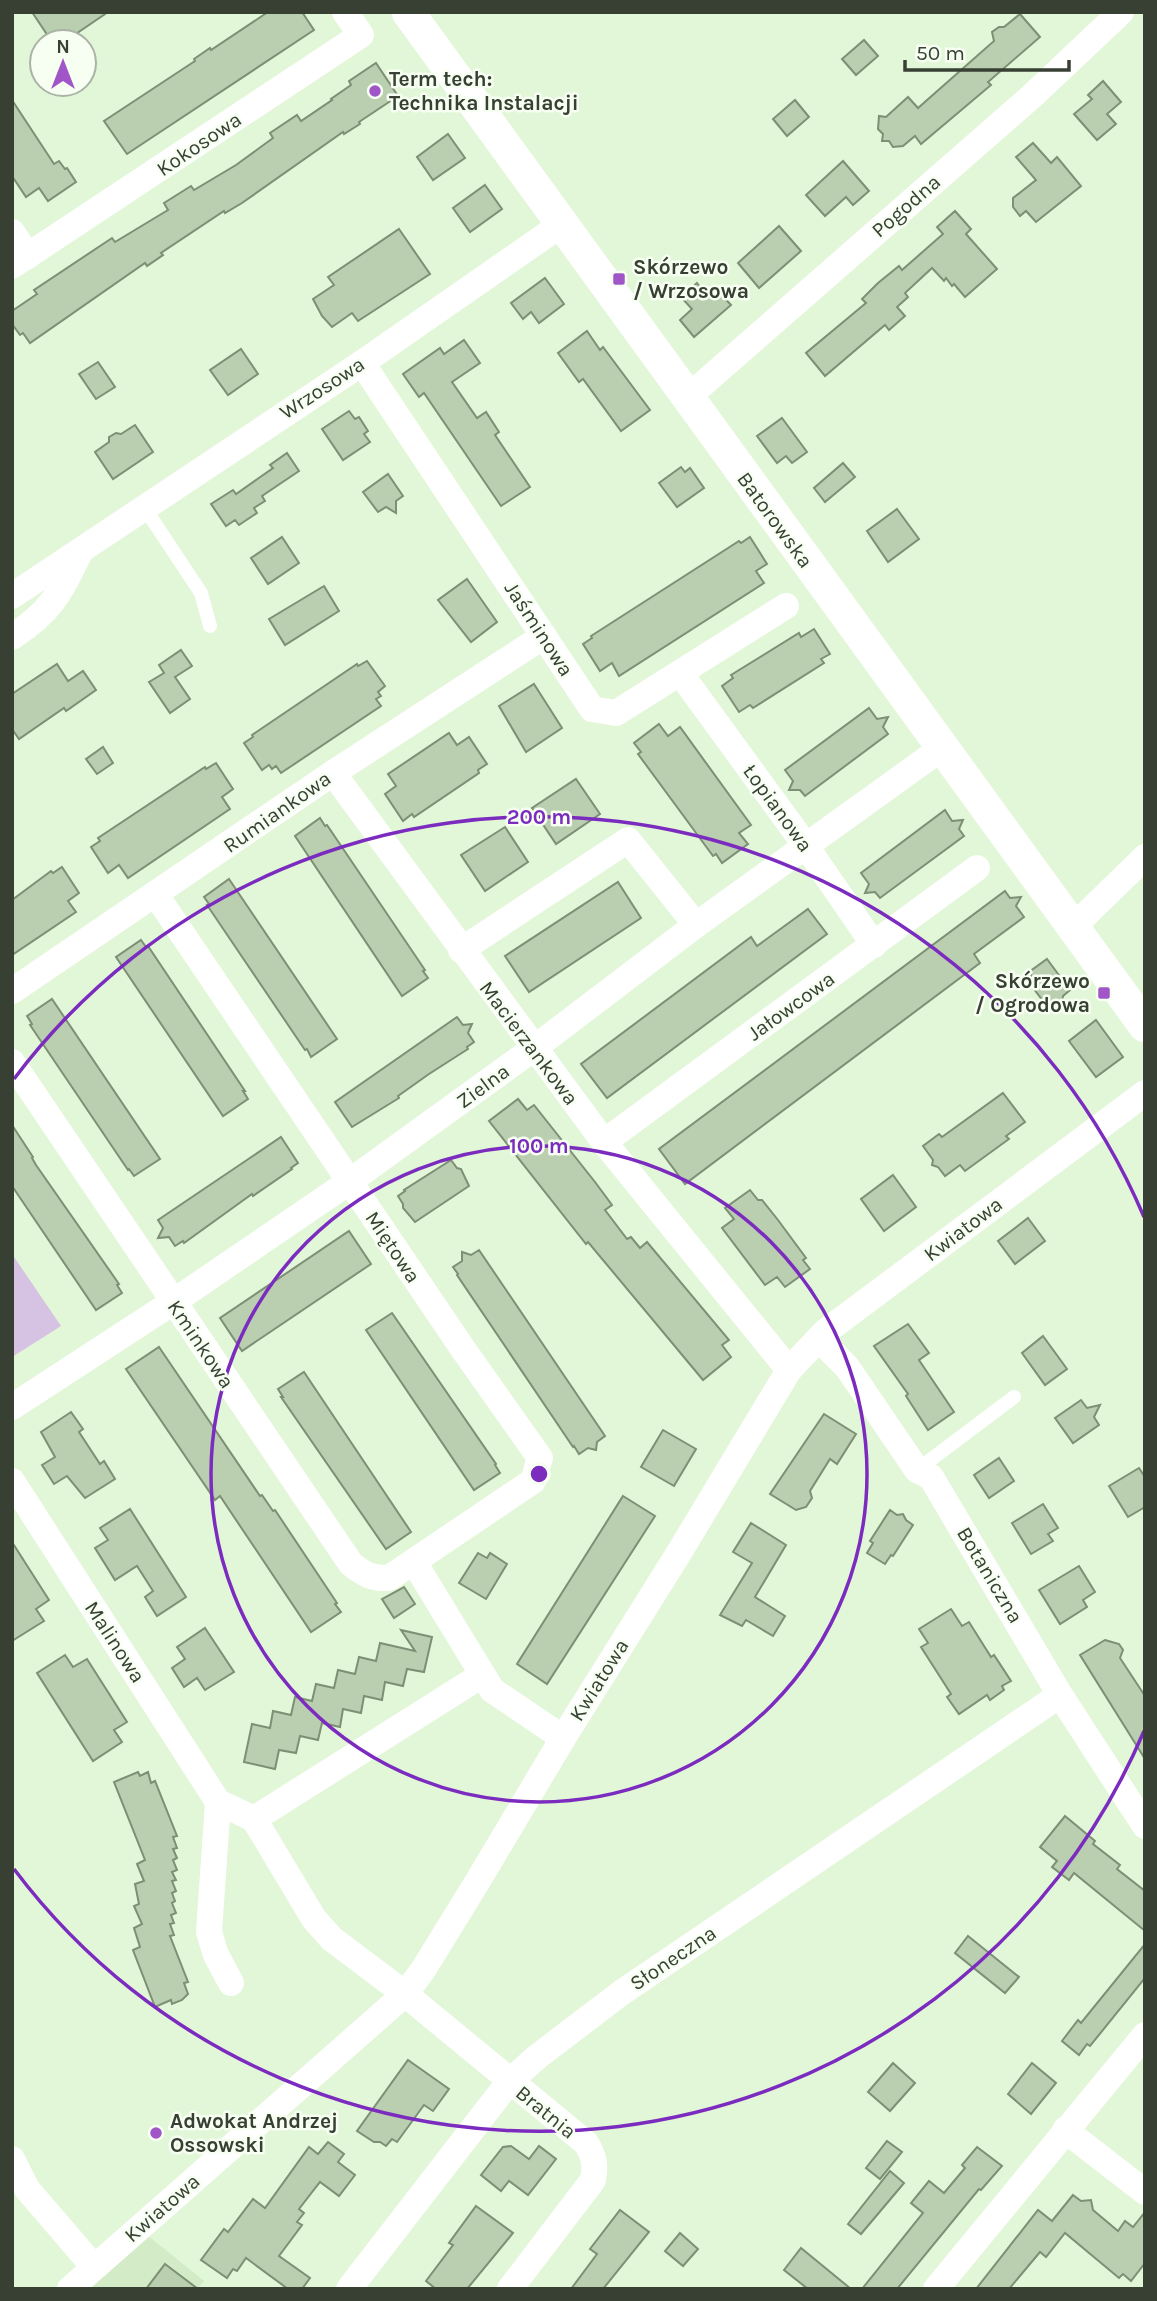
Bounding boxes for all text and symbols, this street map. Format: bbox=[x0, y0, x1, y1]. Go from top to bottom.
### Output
north arrow bbox=[28, 28, 98, 98]
scale bar bbox=[905, 28, 1070, 72]
text: N bbox=[56, 36, 70, 58]
text: 50 m bbox=[916, 41, 965, 65]
place label: Term tech: Technika Instalacji bbox=[389, 67, 579, 115]
marker: Term tech: Technika Instalacji bbox=[367, 83, 383, 99]
street label: Kokosowa bbox=[152, 107, 246, 181]
street label: Pogodna bbox=[867, 170, 945, 242]
place label: Skórzewo / Wrzosowa bbox=[633, 255, 749, 303]
marker: Skórzewo / Wrzosowa bbox=[611, 271, 627, 287]
street label: Wrzosowa bbox=[275, 352, 369, 424]
street label: Batorowska bbox=[732, 467, 818, 573]
street label: Jaśminowa bbox=[500, 577, 578, 681]
street label: Łopianowa bbox=[738, 760, 818, 856]
street label: Rumiankowa bbox=[219, 766, 335, 858]
text: 200 m bbox=[507, 805, 571, 829]
street label: Jałowcowa bbox=[743, 966, 839, 1046]
place label: Skórzewo / Ogrodowa bbox=[975, 969, 1090, 1017]
street label: Macierzankowa bbox=[475, 976, 583, 1110]
marker: Skórzewo / Ogrodowa bbox=[1096, 985, 1112, 1001]
street label: Zielna bbox=[452, 1059, 514, 1113]
text: 100 m bbox=[509, 1134, 569, 1158]
street label: Kwiatowa bbox=[919, 1192, 1007, 1266]
street label: Miętowa bbox=[360, 1207, 426, 1287]
street label: Kminkowa bbox=[163, 1295, 239, 1393]
centre of rings bbox=[527, 1462, 551, 1486]
street label: Botaniczna bbox=[952, 1523, 1028, 1627]
street label: Malinowa bbox=[80, 1597, 150, 1687]
street label: Kwiatowa bbox=[564, 1635, 634, 1725]
street label: Słoneczna bbox=[625, 1920, 721, 1996]
street label: Bratnia bbox=[511, 2080, 581, 2144]
place label: Adwokat Andrzej Ossowski bbox=[170, 2109, 338, 2157]
marker: Adwokat Andrzej Ossowski bbox=[148, 2125, 164, 2141]
street label: Kwiatowa bbox=[119, 2169, 205, 2247]

